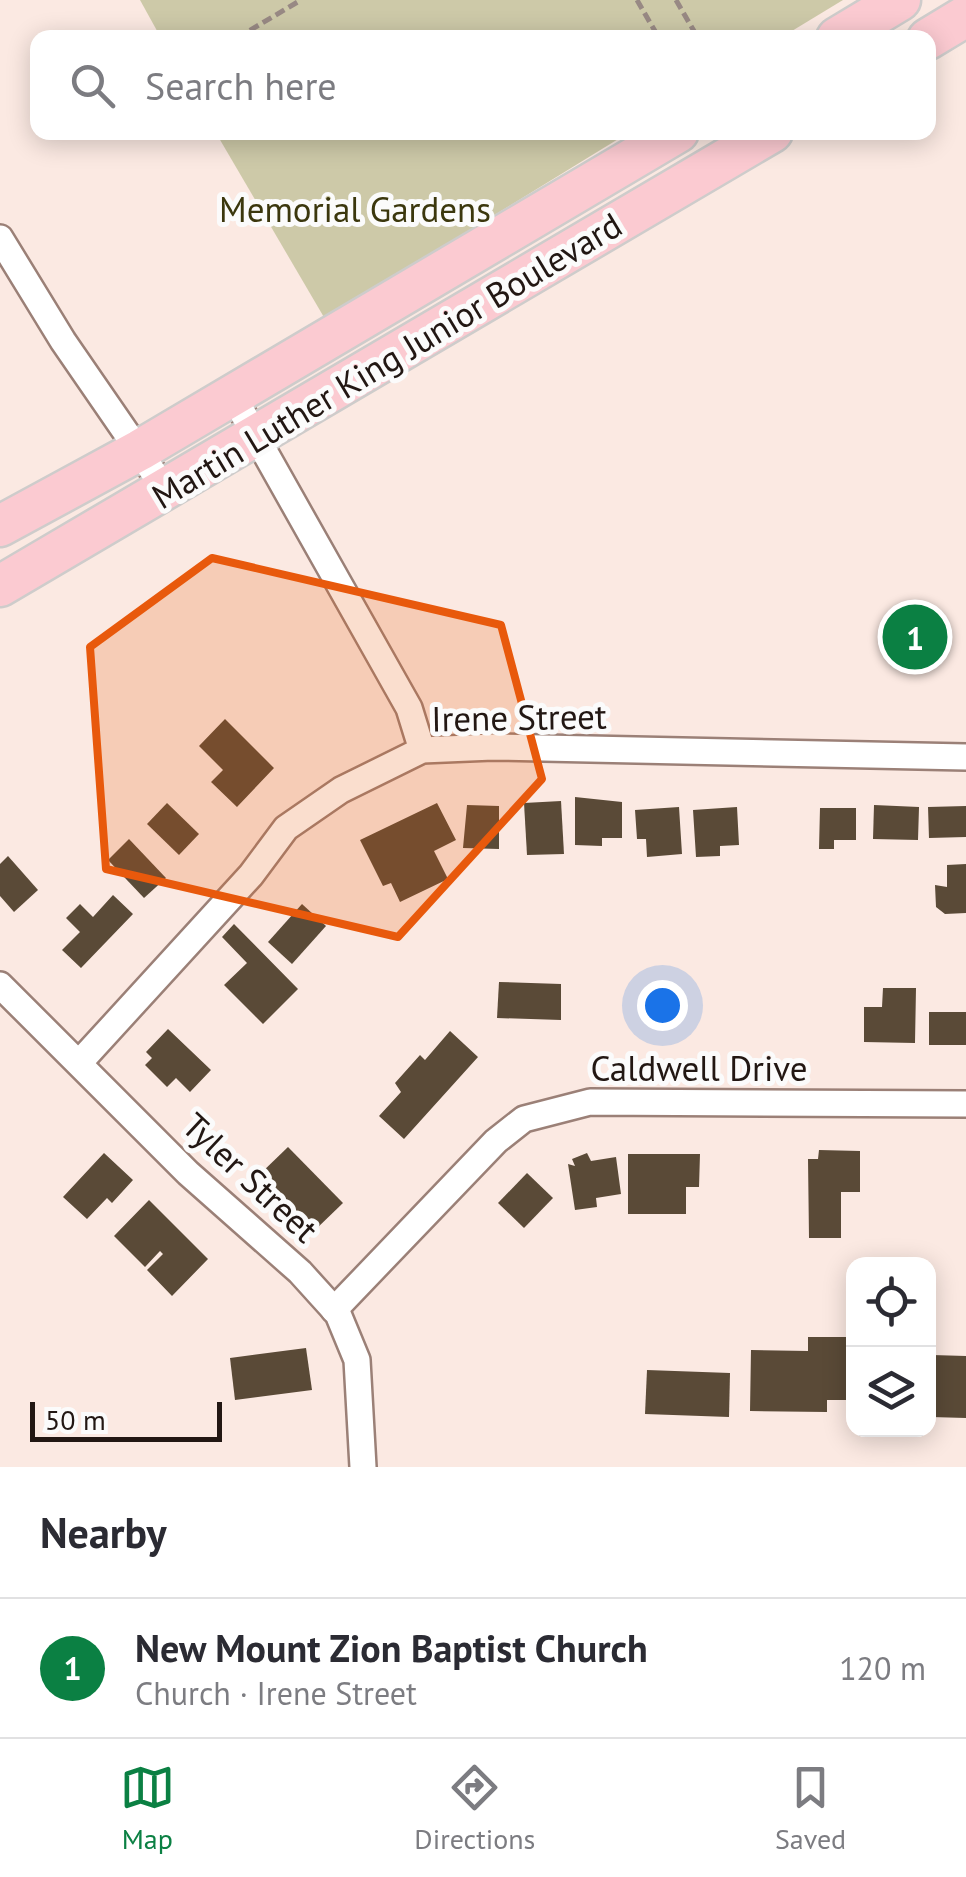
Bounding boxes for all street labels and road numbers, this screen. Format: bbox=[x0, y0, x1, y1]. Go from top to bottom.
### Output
street label: Martin Luther King Junior Boulevard bbox=[143, 201, 630, 519]
street label: Irene Street bbox=[431, 692, 607, 742]
street label: Caldwell Drive bbox=[590, 1045, 808, 1091]
street label: Tyler Street bbox=[173, 1103, 329, 1252]

